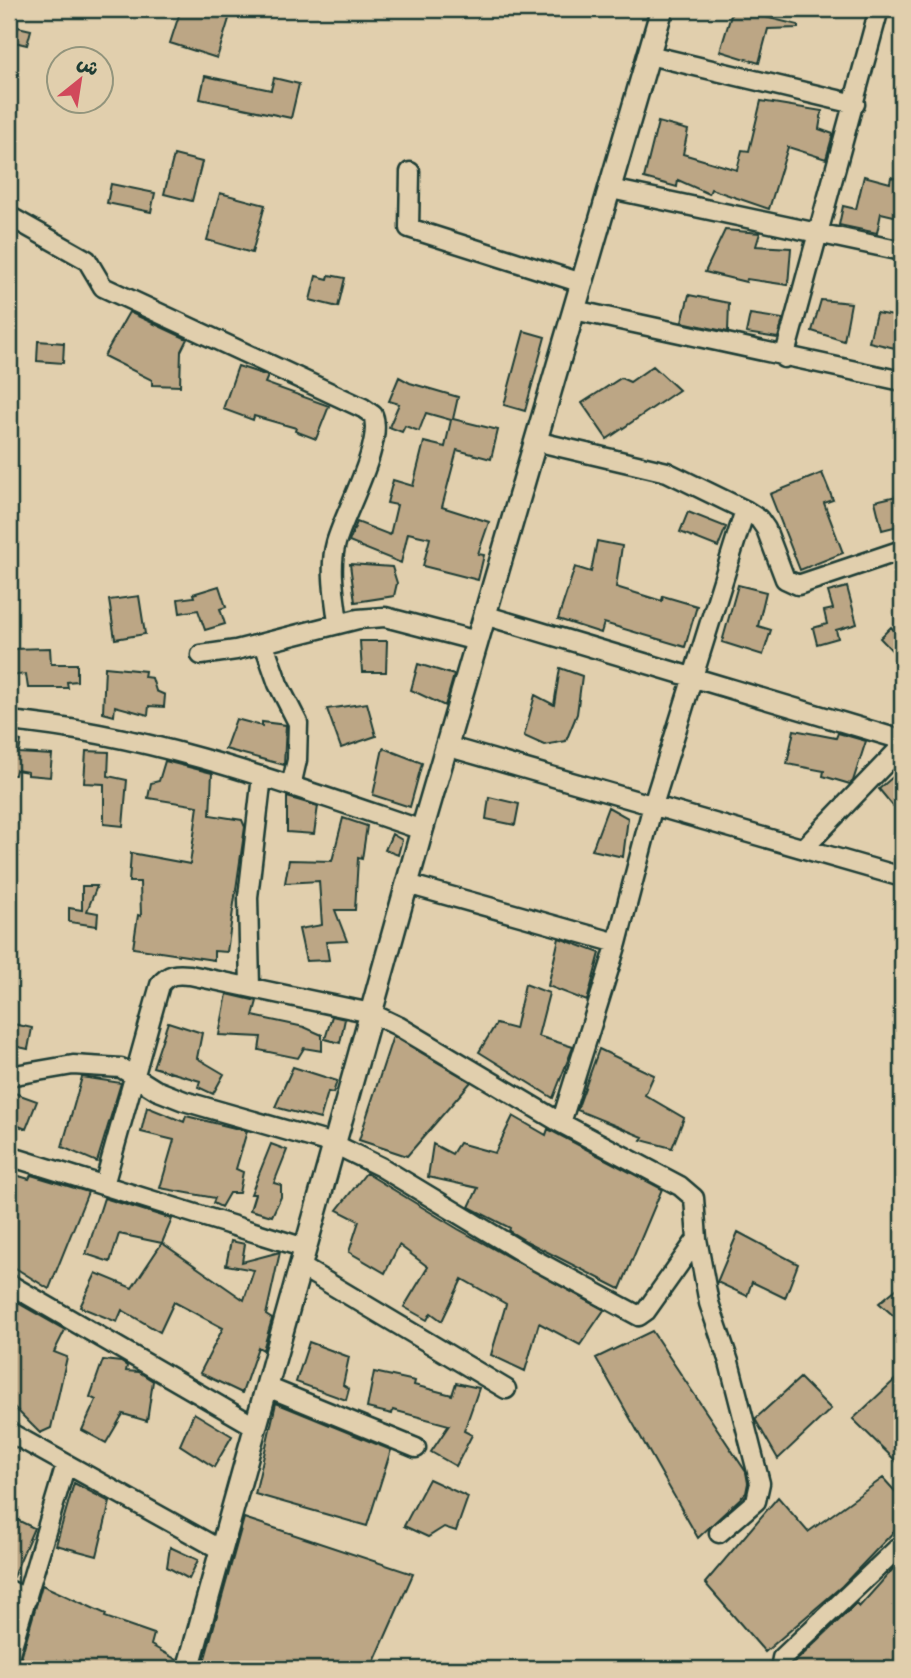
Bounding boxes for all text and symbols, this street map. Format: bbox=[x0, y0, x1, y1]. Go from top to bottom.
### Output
north arrow bbox=[46, 46, 116, 116]
text: ش bbox=[71, 46, 106, 85]

